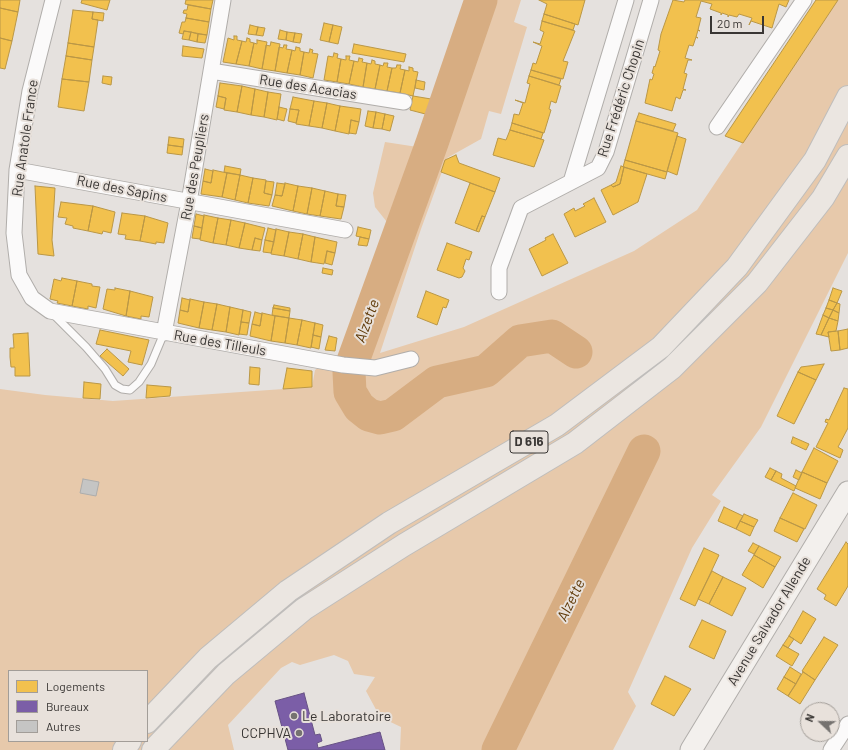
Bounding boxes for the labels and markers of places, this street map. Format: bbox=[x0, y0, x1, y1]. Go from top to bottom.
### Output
place label: Le Laboratoire bbox=[302, 708, 391, 724]
marker: Le Laboratoire bbox=[289, 711, 299, 721]
place label: CCPHVA bbox=[241, 725, 291, 741]
marker: CCPHVA bbox=[294, 728, 304, 738]

